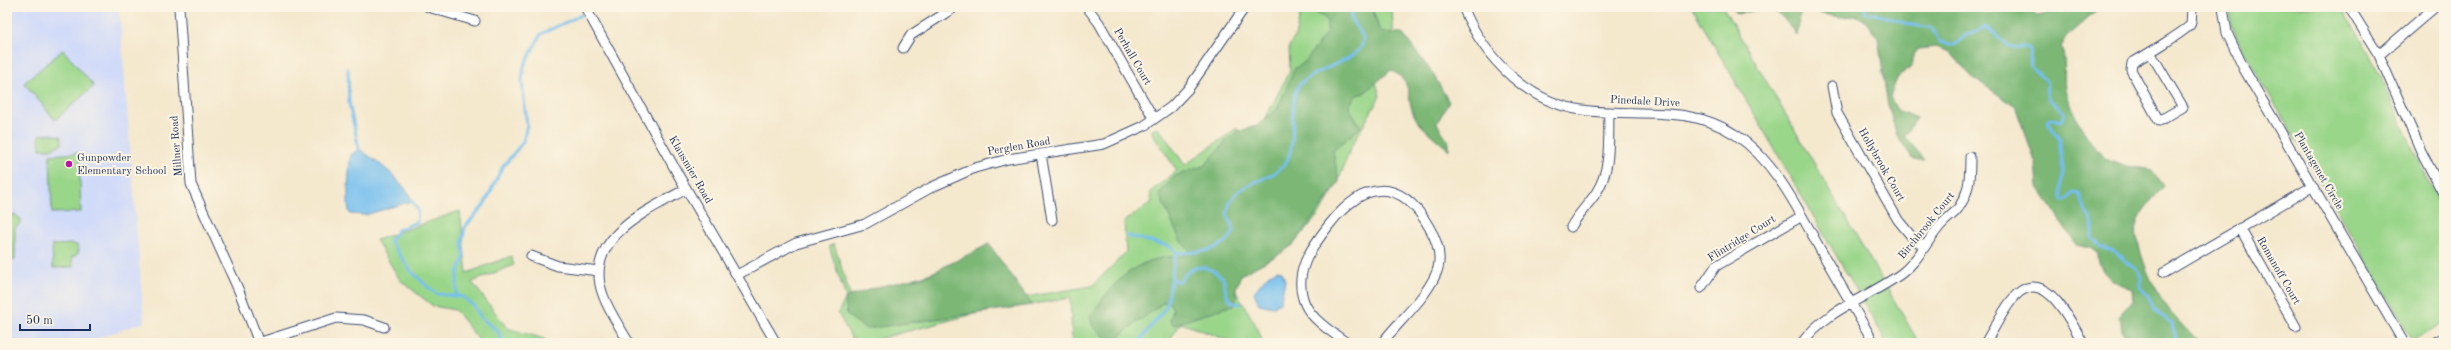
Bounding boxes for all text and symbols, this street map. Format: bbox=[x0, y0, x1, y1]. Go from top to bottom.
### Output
street label: Perhall Court bbox=[1111, 27, 1153, 88]
street label: Pinedale Drive bbox=[1610, 95, 1680, 109]
street label: Millner Road bbox=[169, 115, 185, 177]
street label: Hollybrook Court bbox=[1856, 126, 1907, 204]
street label: Plantagenet Circle bbox=[2291, 130, 2345, 212]
street label: Klausmier Road bbox=[666, 134, 714, 206]
street label: Perglen Road bbox=[987, 136, 1052, 158]
place label: Gunpowder Elementary School bbox=[77, 153, 167, 177]
marker: Gunpowder Elementary School bbox=[64, 159, 74, 169]
street label: Birchbrook Court bbox=[1897, 190, 1957, 262]
street label: Flintridge Court bbox=[1706, 214, 1778, 264]
street label: Romanoff Court bbox=[2254, 235, 2302, 307]
scale bar bbox=[20, 306, 90, 332]
text: 50 m bbox=[26, 314, 53, 327]

